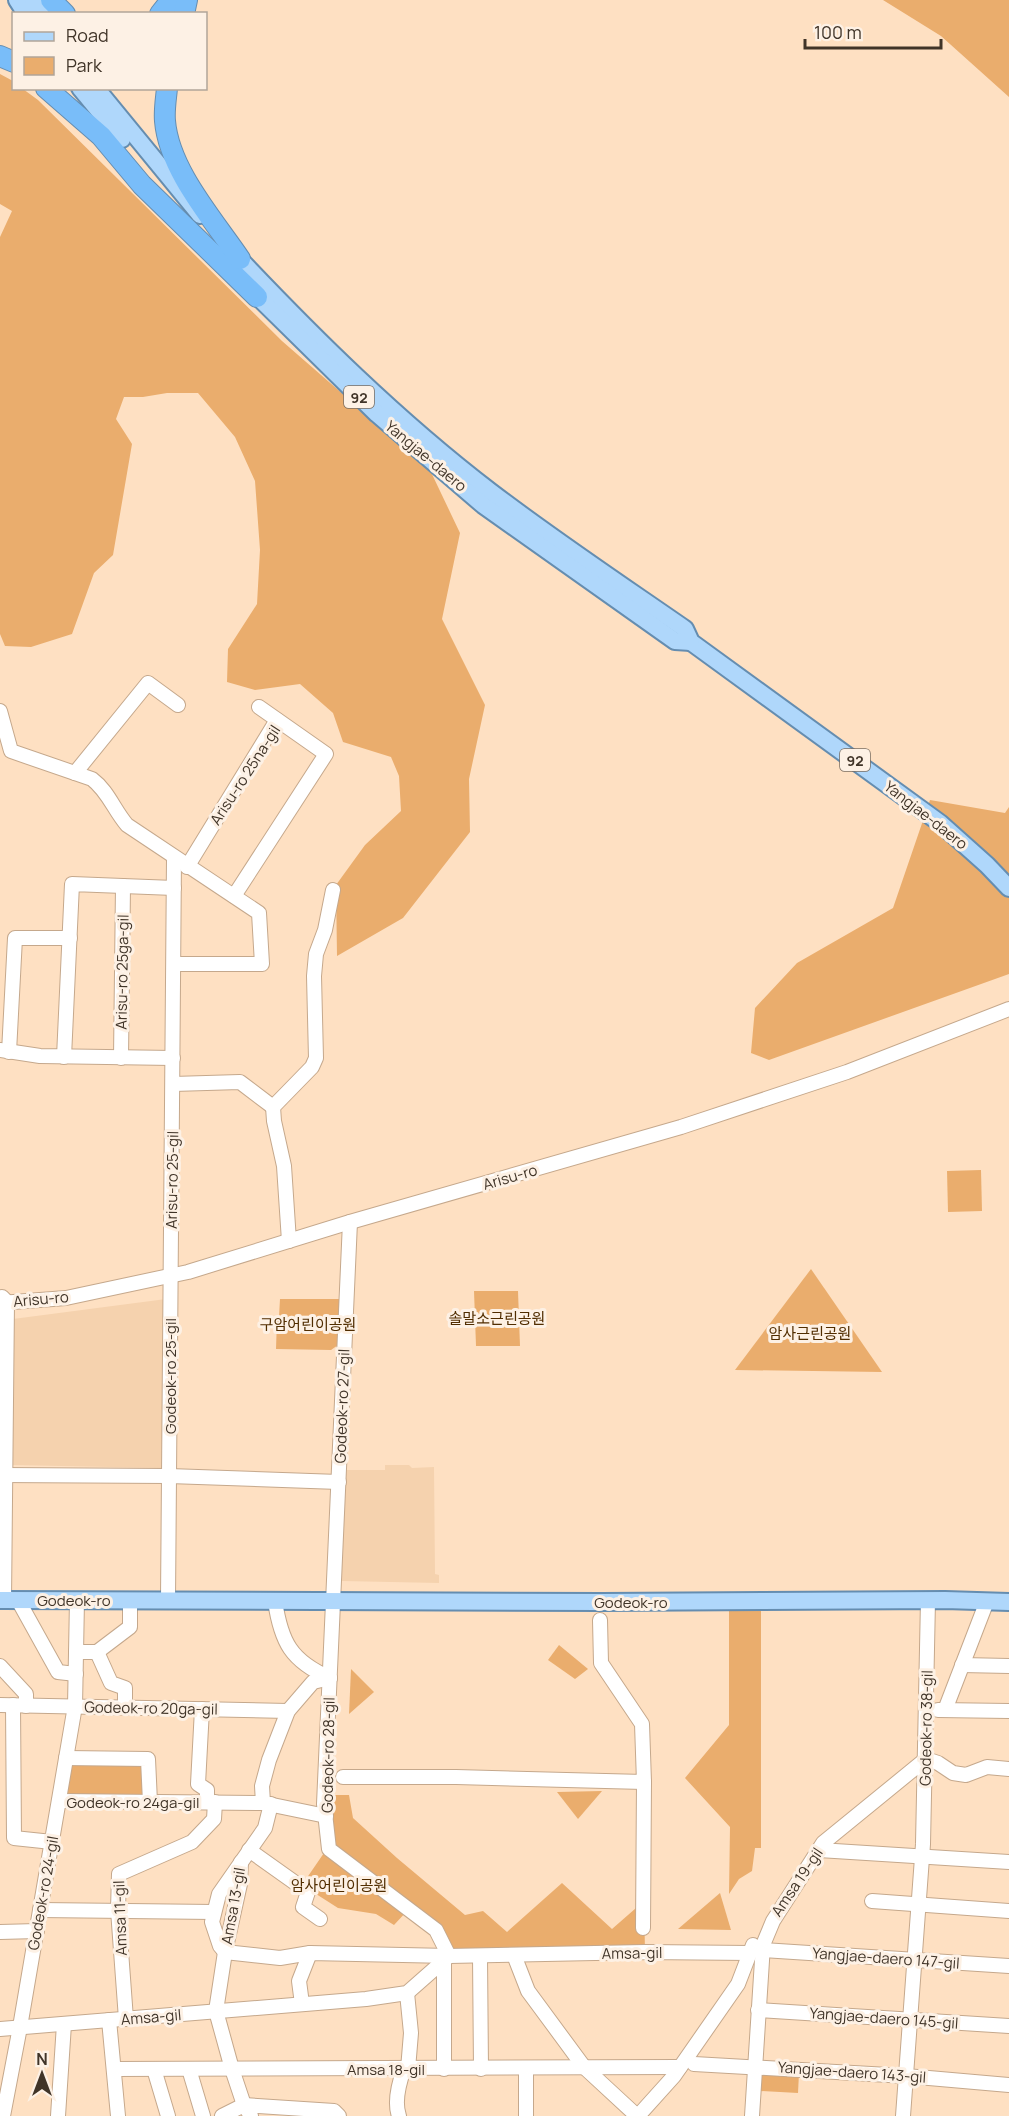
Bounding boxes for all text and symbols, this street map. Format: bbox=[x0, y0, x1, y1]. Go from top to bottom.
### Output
legend bbox=[12, 12, 207, 90]
scale bar bbox=[805, 12, 942, 50]
text: 100 m bbox=[814, 20, 862, 44]
text: Road bbox=[66, 23, 109, 47]
text: Park bbox=[66, 53, 103, 77]
road number: 92 bbox=[344, 386, 374, 408]
street label: Yangjae-daero bbox=[381, 416, 471, 496]
street label: Arisu-ro 25na-gil bbox=[205, 721, 285, 829]
road number: 92 bbox=[840, 749, 870, 771]
street label: Yangjae-daero bbox=[880, 776, 972, 854]
street label: Arisu-ro 25ga-gil bbox=[110, 914, 134, 1030]
street label: Arisu-ro 25-gil bbox=[161, 1131, 183, 1229]
street label: Arisu-ro bbox=[480, 1159, 540, 1195]
street label: Arisu-ro bbox=[12, 1286, 70, 1312]
park label: 솔말소근린공원 bbox=[449, 1308, 545, 1329]
park label: 구암어린이공원 bbox=[260, 1314, 356, 1335]
street label: Godeok-ro 25-gil bbox=[160, 1318, 181, 1434]
park label: 암사근린공원 bbox=[769, 1323, 851, 1344]
street label: Godeok-ro 27-gil bbox=[330, 1348, 354, 1464]
street label: Godeok-ro bbox=[37, 1590, 111, 1611]
street label: Godeok-ro bbox=[594, 1592, 668, 1613]
street label: Godeok-ro 38-gil bbox=[914, 1670, 938, 1786]
street label: Godeok-ro 20ga-gil bbox=[84, 1696, 218, 1720]
street label: Godeok-ro 28-gil bbox=[316, 1697, 340, 1813]
street label: Godeok-ro 24ga-gil bbox=[67, 1792, 199, 1813]
street label: Godeok-ro 24-gil bbox=[23, 1834, 63, 1952]
street label: Amsa 19-gil bbox=[766, 1843, 828, 1921]
street label: Amsa 13-gil bbox=[216, 1866, 250, 1946]
park label: 암사어린이공원 bbox=[291, 1875, 387, 1896]
street label: Amsa 11-gil bbox=[108, 1880, 132, 1956]
street label: Amsa-gil bbox=[602, 1942, 662, 1964]
street label: Yangjae-daero 147-gil bbox=[812, 1942, 960, 1974]
street label: Yangjae-daero 145-gil bbox=[809, 2002, 959, 2034]
street label: Amsa-gil bbox=[120, 2004, 182, 2030]
north arrow bbox=[12, 2044, 72, 2104]
text: N bbox=[36, 2048, 48, 2070]
street label: Yangjae-daero 143-gil bbox=[777, 2056, 927, 2088]
street label: Amsa 18-gil bbox=[347, 2059, 425, 2080]

